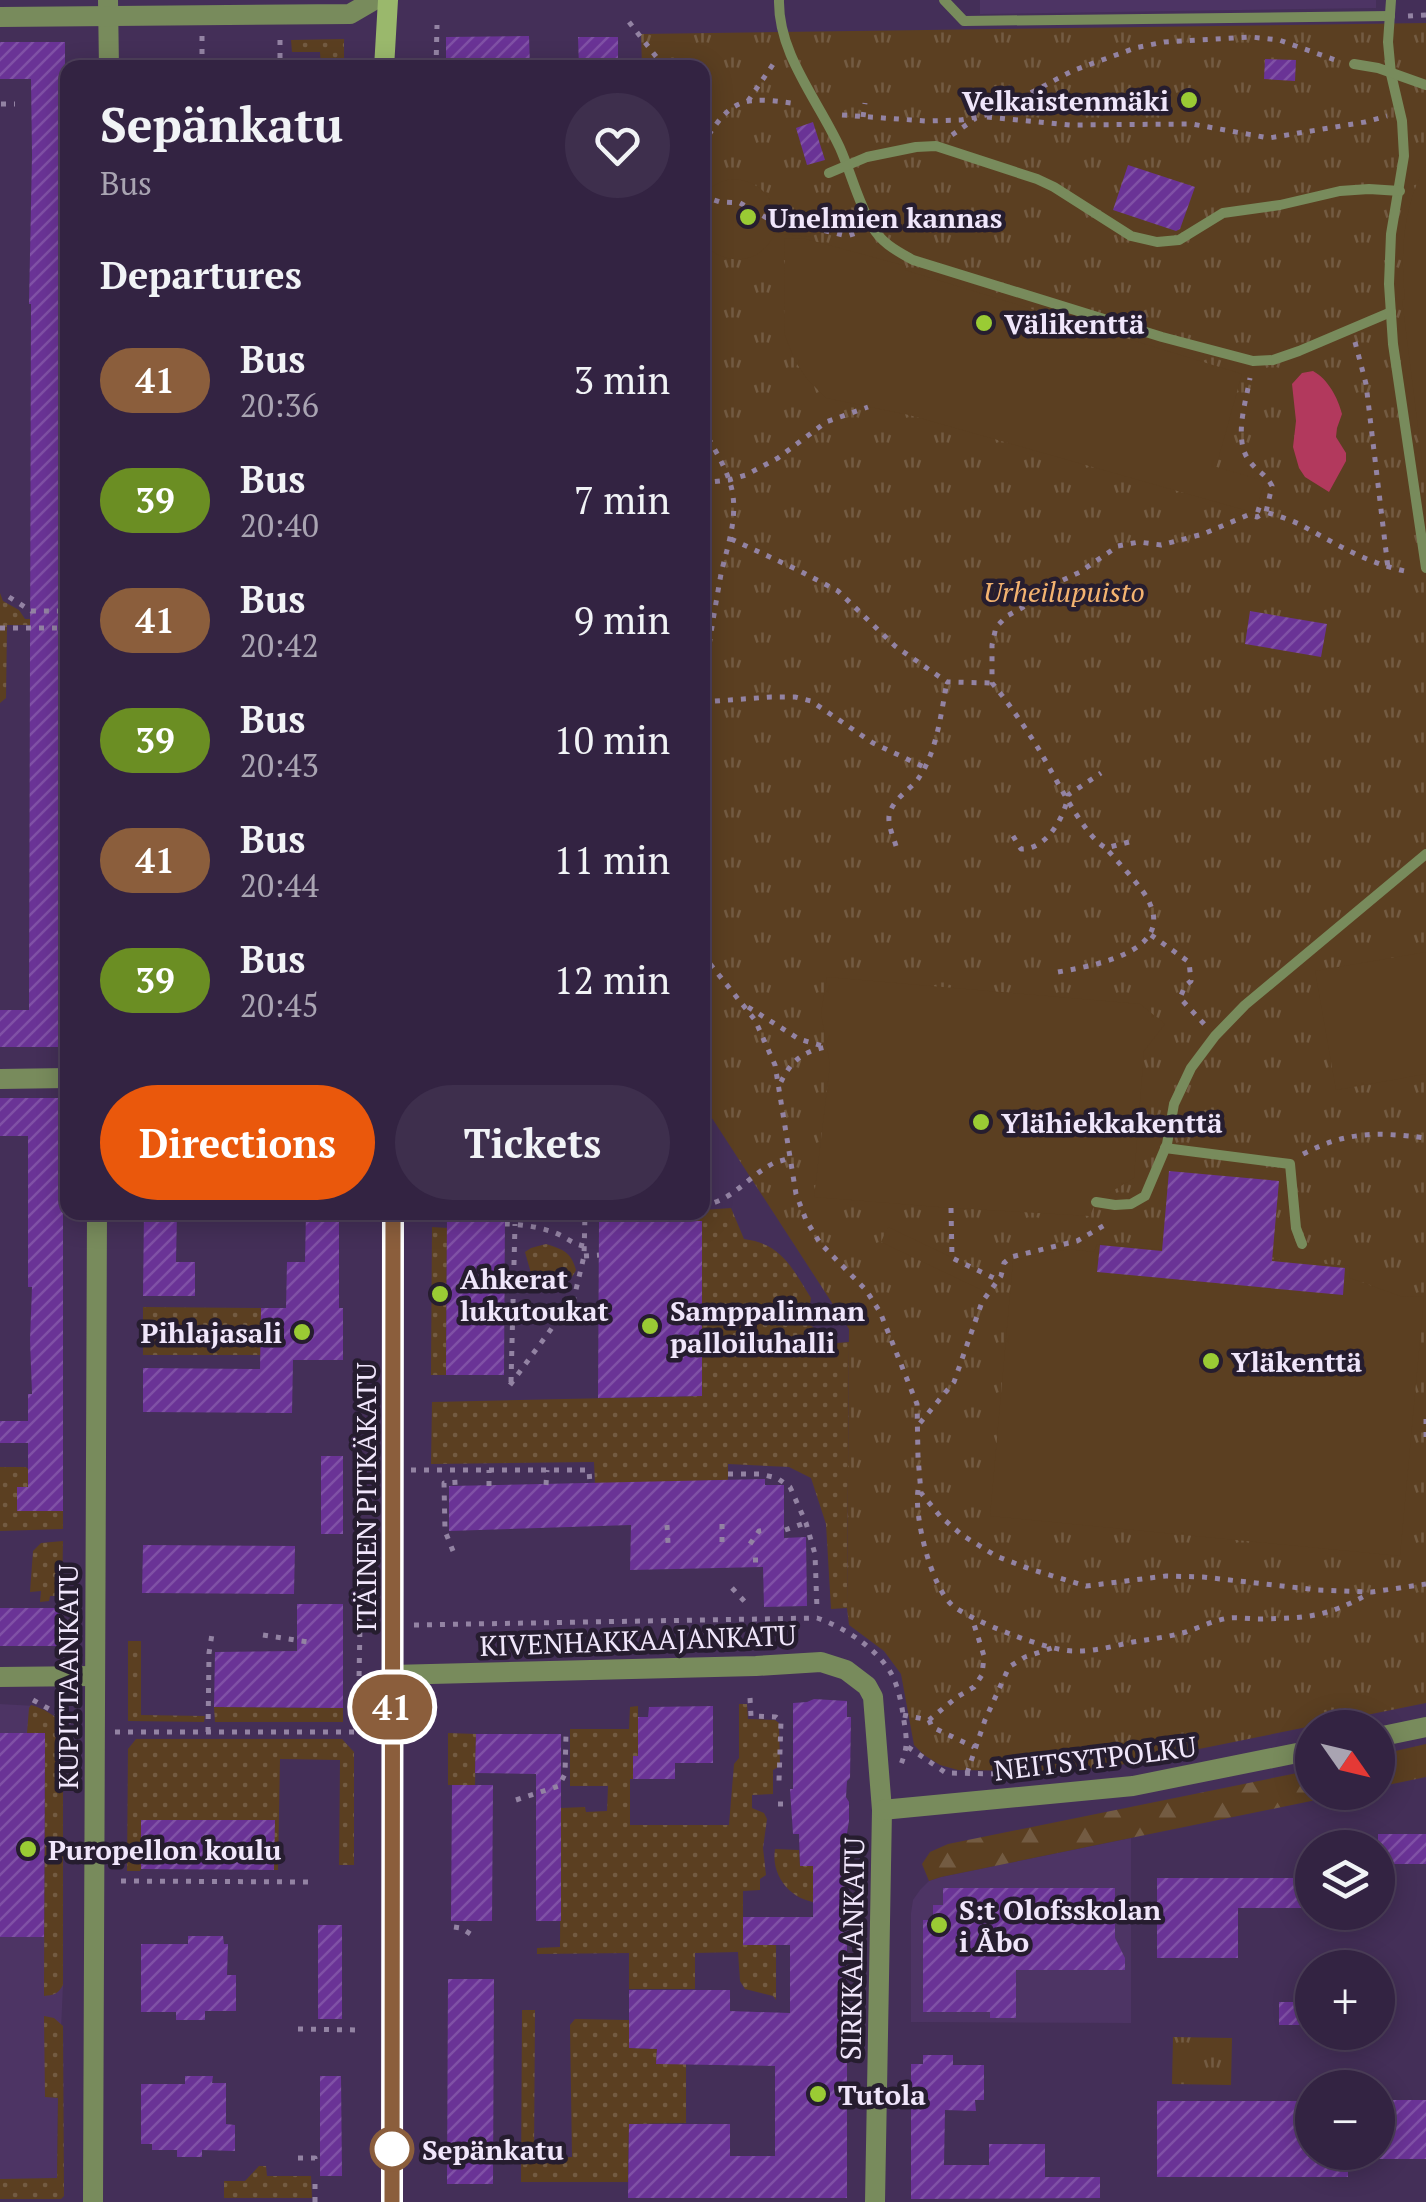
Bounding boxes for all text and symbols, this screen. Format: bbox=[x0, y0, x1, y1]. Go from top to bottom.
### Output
place label: Velkaistenmäki bbox=[962, 82, 1169, 119]
marker: Velkaistenmäki bbox=[1178, 89, 1200, 111]
text: Sepänkatu bbox=[100, 92, 343, 156]
button: heart bbox=[565, 93, 670, 198]
text: Bus bbox=[100, 162, 152, 204]
place label: Unelmien kannas bbox=[768, 199, 1002, 236]
marker: Unelmien kannas bbox=[737, 206, 759, 228]
text: Departures bbox=[100, 250, 302, 300]
place label: Välikenttä bbox=[1004, 305, 1145, 342]
marker: Välikenttä bbox=[973, 312, 995, 334]
text: Bus bbox=[240, 334, 305, 384]
text: 3 min bbox=[574, 355, 670, 405]
text: 41 bbox=[135, 357, 175, 403]
text: 20:36 bbox=[240, 384, 319, 426]
text: Bus bbox=[240, 454, 305, 504]
text: 7 min bbox=[574, 475, 670, 525]
text: 39 bbox=[135, 477, 175, 523]
text: 20:40 bbox=[240, 504, 319, 546]
park label: Urheilupuisto bbox=[983, 573, 1145, 610]
text: Bus bbox=[240, 574, 305, 624]
text: 9 min bbox=[574, 595, 670, 645]
text: 41 bbox=[135, 597, 175, 643]
text: 20:42 bbox=[240, 624, 319, 666]
text: Bus bbox=[240, 694, 305, 744]
text: 10 min bbox=[553, 715, 670, 765]
text: 39 bbox=[135, 717, 175, 763]
text: 20:43 bbox=[240, 744, 319, 786]
text: Bus bbox=[240, 814, 305, 864]
text: 11 min bbox=[553, 835, 670, 885]
text: 41 bbox=[135, 837, 175, 883]
text: 20:44 bbox=[240, 864, 319, 906]
text: Bus bbox=[240, 934, 305, 984]
text: 12 min bbox=[553, 955, 670, 1005]
text: 39 bbox=[135, 957, 175, 1003]
text: 20:45 bbox=[240, 984, 319, 1026]
button: Directions bbox=[100, 1085, 375, 1200]
button: Tickets bbox=[395, 1085, 670, 1200]
place label: Ylähiekkakenttä bbox=[1001, 1104, 1223, 1141]
marker: Ylähiekkakenttä bbox=[970, 1111, 992, 1133]
place label: Ahkerat lukutoukat bbox=[460, 1260, 609, 1329]
marker: Ahkerat lukutoukat bbox=[429, 1283, 451, 1305]
place label: Samppalinnan palloiluhalli bbox=[670, 1292, 865, 1361]
place label: Pihlajasali bbox=[141, 1314, 282, 1351]
marker: Samppalinnan palloiluhalli bbox=[639, 1315, 661, 1337]
marker: Pihlajasali bbox=[291, 1321, 313, 1343]
place label: Yläkenttä bbox=[1231, 1343, 1363, 1380]
marker: Yläkenttä bbox=[1200, 1350, 1222, 1372]
street label: ITÄINEN PITKÄKATU bbox=[347, 1362, 384, 1631]
street label: KUPITTAANKATU bbox=[49, 1564, 86, 1790]
street label: KIVENHAKKAAJANKATU bbox=[479, 1616, 797, 1664]
line badge: 41 bbox=[347, 1674, 437, 1740]
text: 41 bbox=[372, 1684, 412, 1730]
north arrow bbox=[1295, 1710, 1395, 1810]
map controls bbox=[1295, 1710, 1395, 2170]
street label: NEITSYTPOLKU bbox=[992, 1727, 1198, 1789]
button: layers bbox=[1295, 1830, 1395, 1930]
place label: Puropellon koulu bbox=[48, 1831, 281, 1868]
street label: SIRKKALANKATU bbox=[832, 1837, 872, 2061]
marker: Puropellon koulu bbox=[17, 1838, 39, 1860]
place label: S:t Olofsskolan i Åbo bbox=[959, 1891, 1161, 1960]
marker: S:t Olofsskolan i Åbo bbox=[928, 1914, 950, 1936]
button: + bbox=[1295, 1950, 1395, 2050]
button: − bbox=[1295, 2070, 1395, 2170]
place label: Tutola bbox=[838, 2076, 926, 2113]
marker: Tutola bbox=[807, 2083, 829, 2105]
marker: Sepänkatu bbox=[371, 2128, 413, 2170]
place label: Sepänkatu bbox=[422, 2131, 564, 2168]

